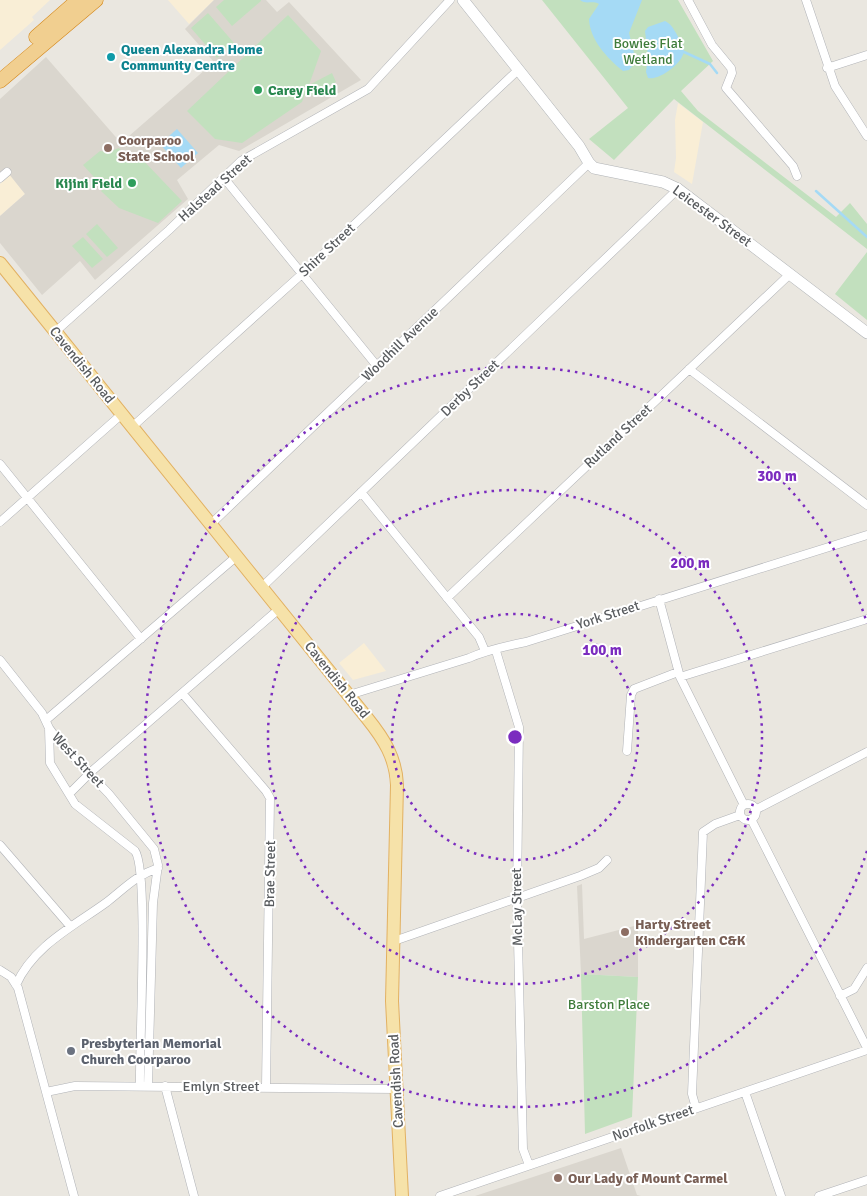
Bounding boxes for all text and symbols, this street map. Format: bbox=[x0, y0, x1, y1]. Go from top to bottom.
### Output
park label: Bowies Flat Wetland bbox=[613, 35, 683, 68]
place label: Queen Alexandra Home Community Centre bbox=[121, 41, 263, 74]
marker: Queen Alexandra Home Community Centre bbox=[105, 51, 117, 63]
place label: Carey Field bbox=[268, 82, 337, 99]
marker: Carey Field bbox=[252, 84, 264, 96]
place label: Coorparoo State School bbox=[118, 132, 195, 165]
marker: Coorparoo State School bbox=[102, 142, 114, 154]
street label: Halstead Street bbox=[175, 151, 255, 225]
place label: Kijini Field bbox=[55, 175, 122, 192]
marker: Kijini Field bbox=[126, 177, 138, 189]
street label: Leicester Street bbox=[669, 182, 755, 251]
street label: Shire Street bbox=[295, 220, 359, 280]
street label: Woodhill Avenue bbox=[358, 303, 442, 385]
street label: Cavendish Road bbox=[46, 323, 118, 407]
street label: Derby Street bbox=[437, 356, 503, 420]
street label: Rutland Street bbox=[581, 400, 655, 472]
text: 300 m bbox=[757, 467, 797, 485]
text: 200 m bbox=[670, 554, 710, 572]
street label: York Street bbox=[574, 597, 642, 633]
street label: Cavendish Road bbox=[301, 638, 373, 722]
text: 100 m bbox=[582, 641, 622, 659]
centre of rings bbox=[506, 728, 524, 746]
street label: West Street bbox=[48, 729, 108, 791]
street label: Brae Street bbox=[261, 840, 279, 908]
street label: McLay Street bbox=[508, 868, 526, 946]
place label: Harty Street Kindergarten C&K bbox=[635, 916, 746, 949]
marker: Harty Street Kindergarten C&K bbox=[619, 926, 631, 938]
park label: Barston Place bbox=[568, 996, 650, 1013]
street label: Cavendish Road bbox=[385, 1034, 407, 1128]
place label: Presbyterian Memorial Church Coorparoo bbox=[81, 1035, 222, 1068]
marker: Presbyterian Memorial Church Coorparoo bbox=[65, 1045, 77, 1057]
street label: Emlyn Street bbox=[183, 1078, 259, 1095]
street label: Norfolk Street bbox=[610, 1101, 696, 1145]
place label: Our Lady of Mount Carmel bbox=[568, 1170, 728, 1187]
marker: Our Lady of Mount Carmel bbox=[552, 1172, 564, 1184]

